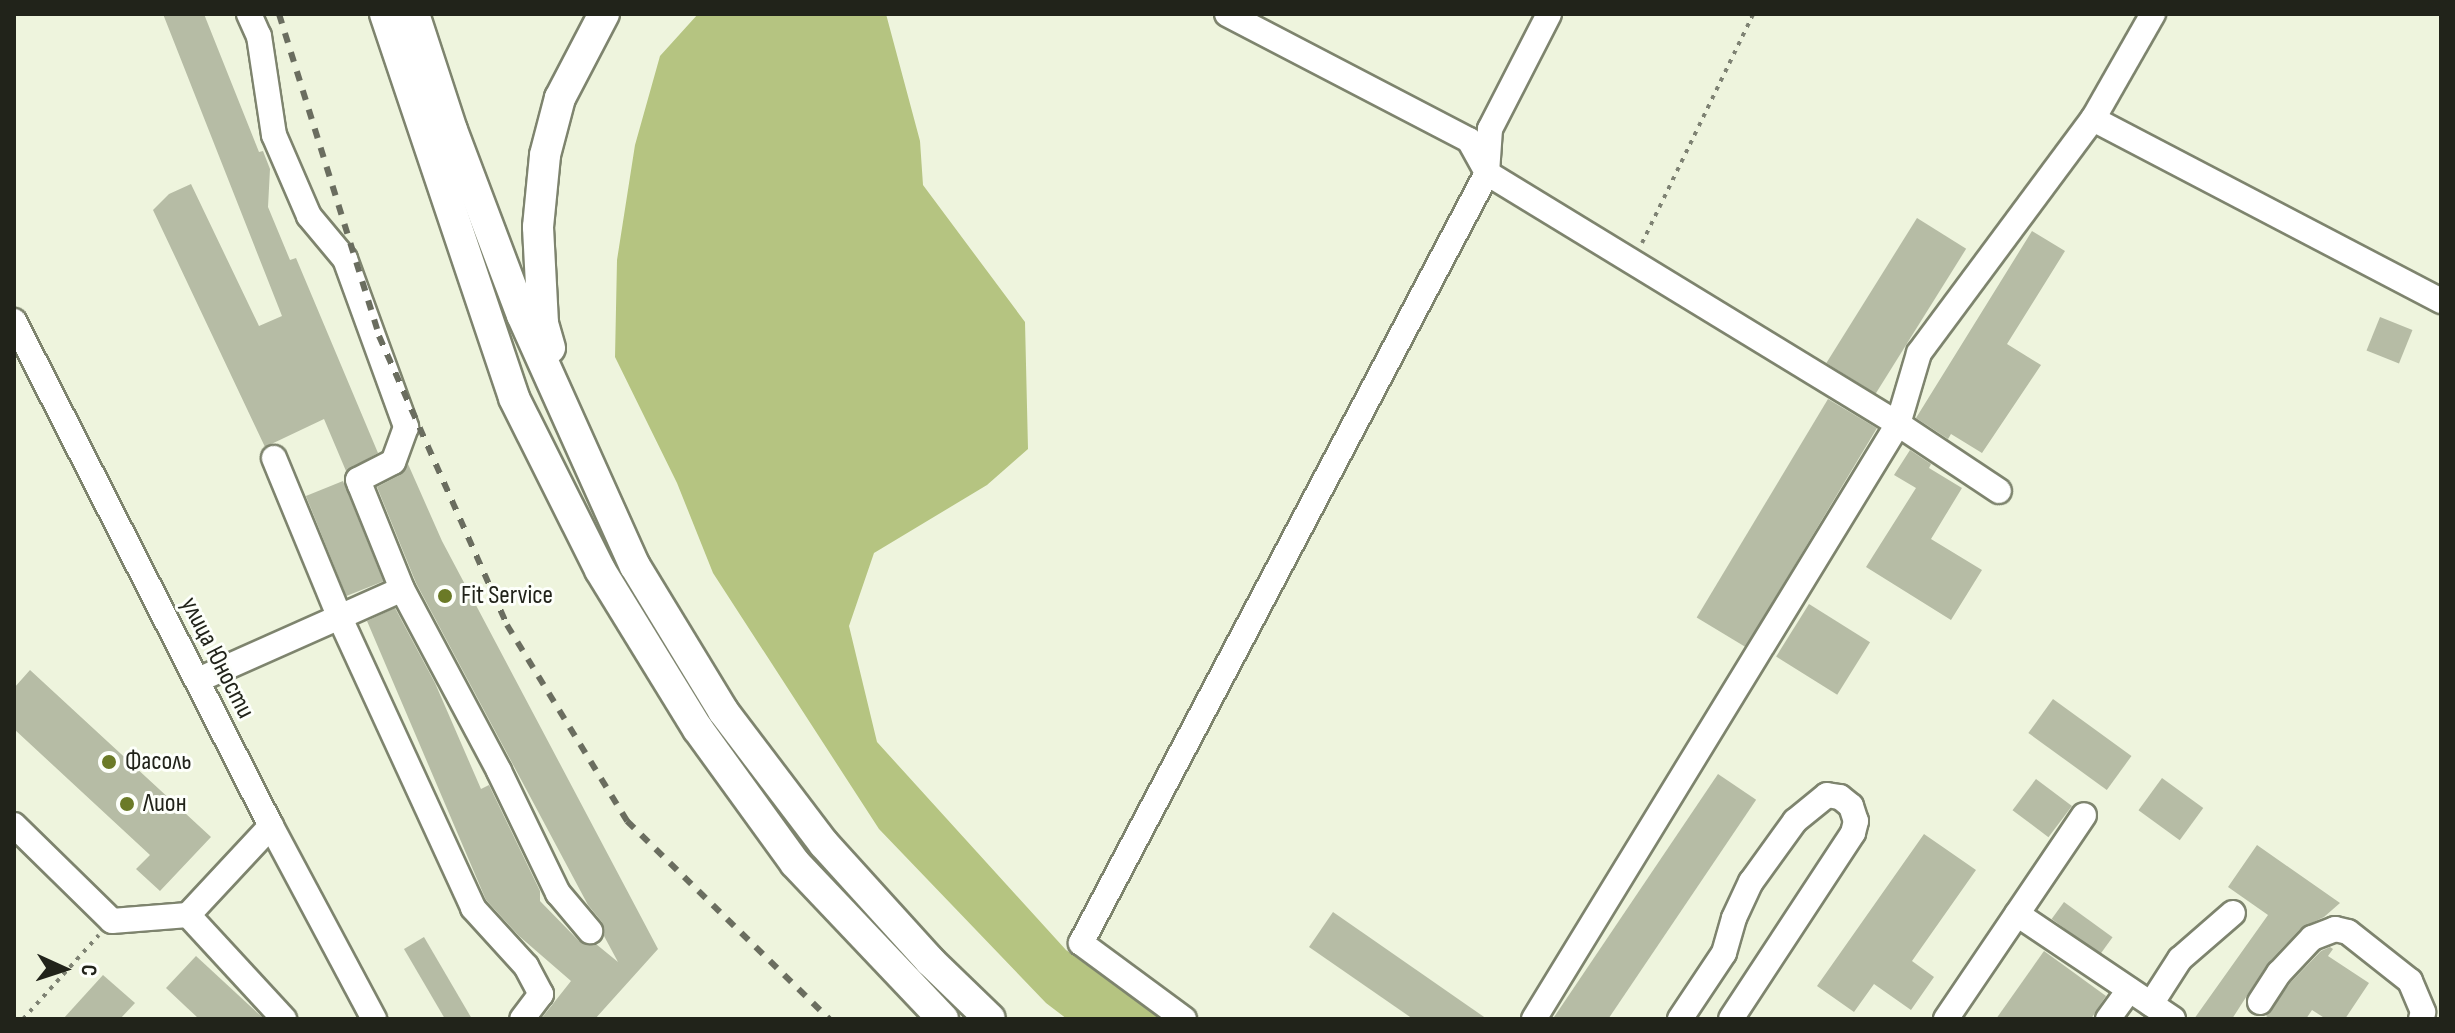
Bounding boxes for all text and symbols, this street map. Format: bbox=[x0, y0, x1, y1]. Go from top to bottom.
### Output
place label: Fit Service bbox=[461, 580, 553, 612]
marker: Fit Service bbox=[436, 587, 454, 605]
street label: улица Юности bbox=[173, 592, 261, 724]
place label: Фасоль bbox=[125, 746, 192, 778]
marker: Фасоль bbox=[100, 753, 118, 771]
place label: Лион bbox=[143, 788, 186, 820]
marker: Лион bbox=[118, 795, 136, 813]
north arrow bbox=[24, 929, 104, 1009]
text: С bbox=[75, 964, 102, 977]

